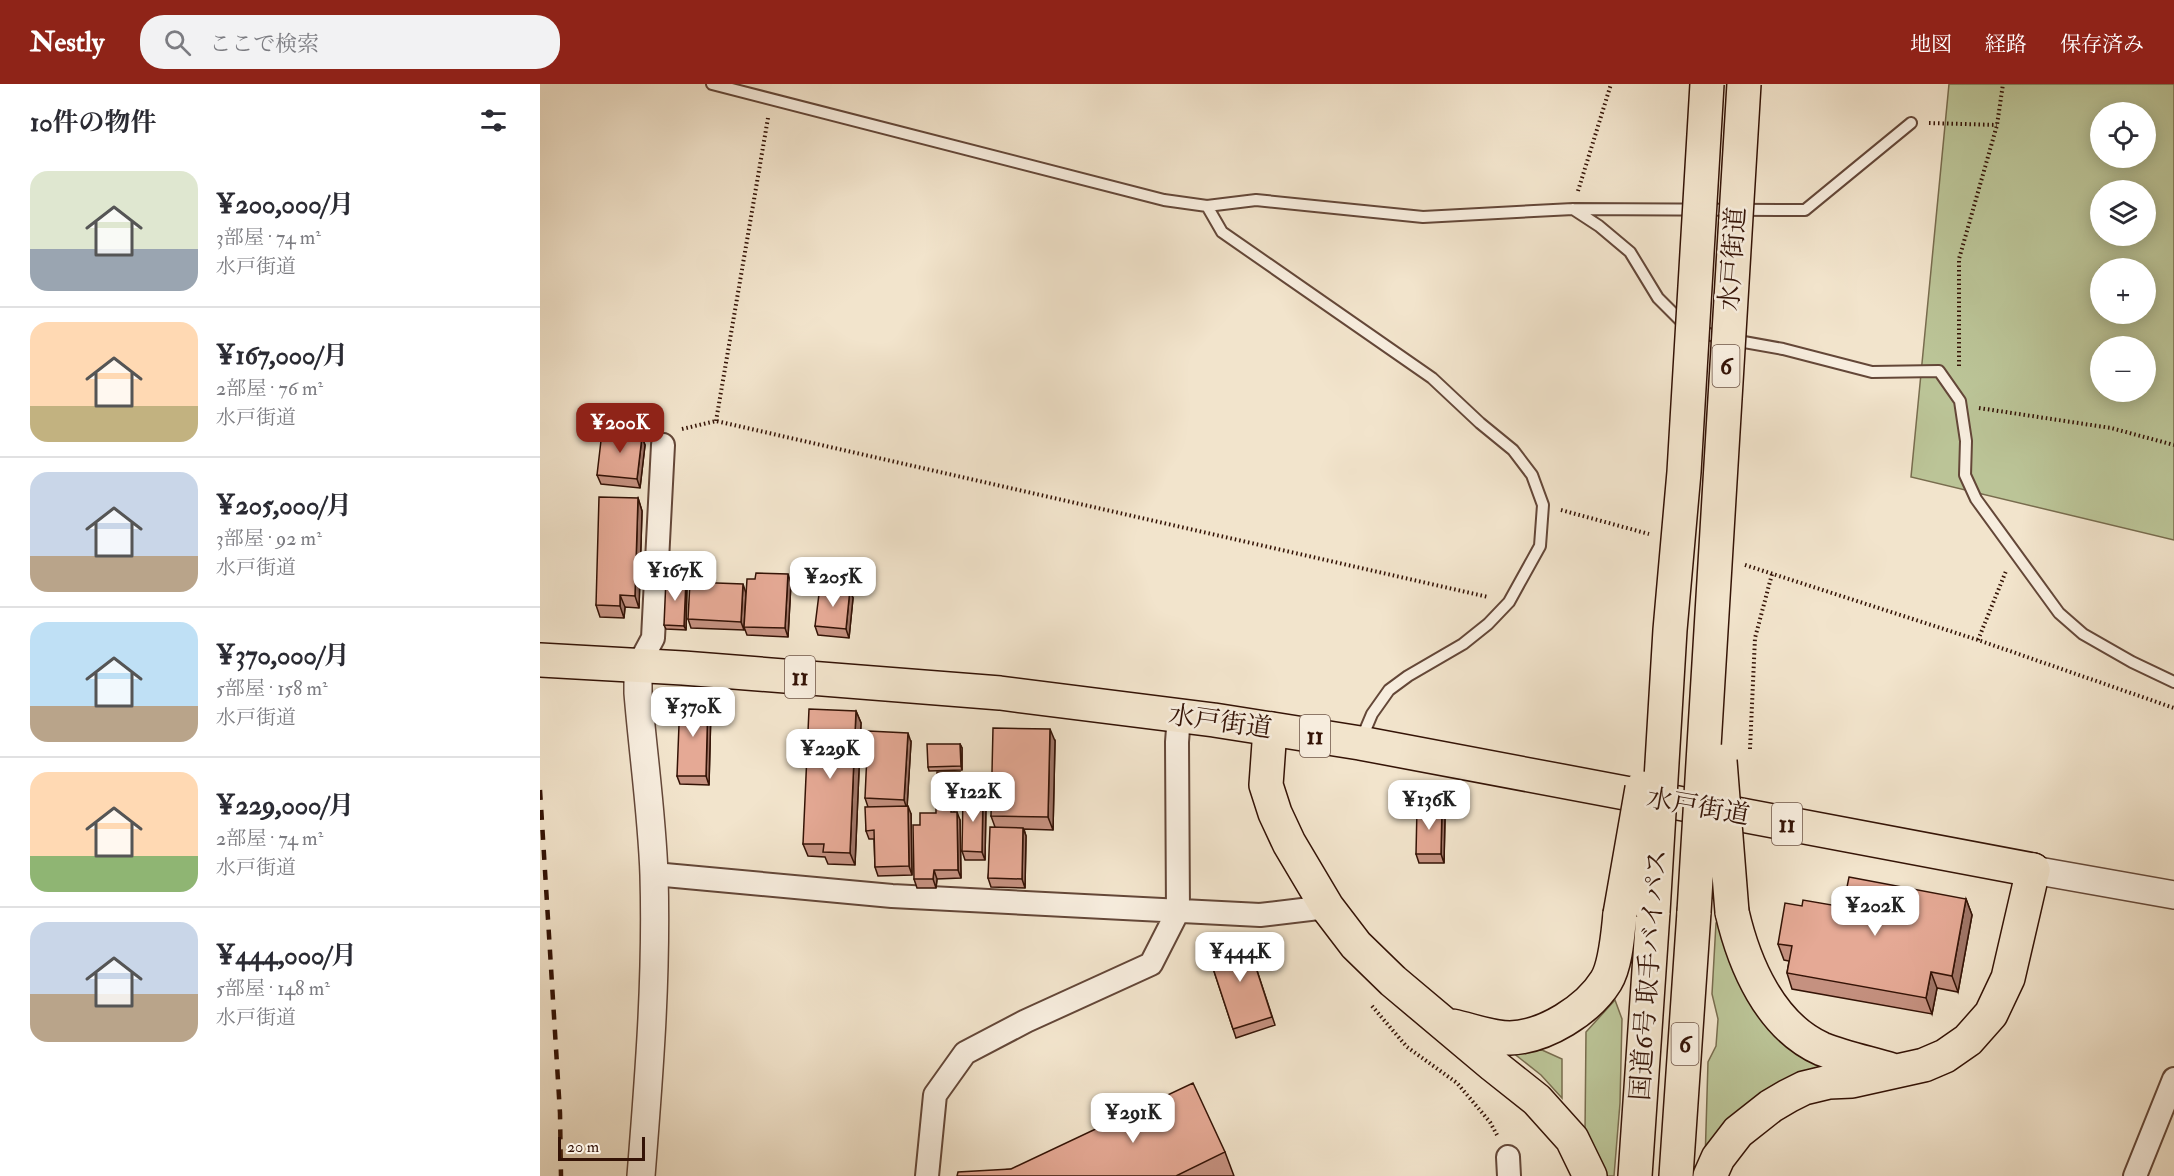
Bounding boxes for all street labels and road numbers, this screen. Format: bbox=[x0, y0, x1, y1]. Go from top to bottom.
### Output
street label: 水戸街道 bbox=[1713, 206, 1753, 312]
road number: 6 bbox=[1712, 345, 1740, 387]
road number: 11 bbox=[785, 656, 815, 698]
street label: 水戸街道 bbox=[1166, 699, 1274, 745]
road number: 11 bbox=[1300, 715, 1330, 757]
street label: 水戸街道 bbox=[1644, 782, 1752, 832]
road number: 11 bbox=[1772, 803, 1802, 845]
street label: 国道6号 取手バイパス bbox=[1624, 848, 1674, 1102]
road number: 6 bbox=[1672, 1023, 1698, 1065]

